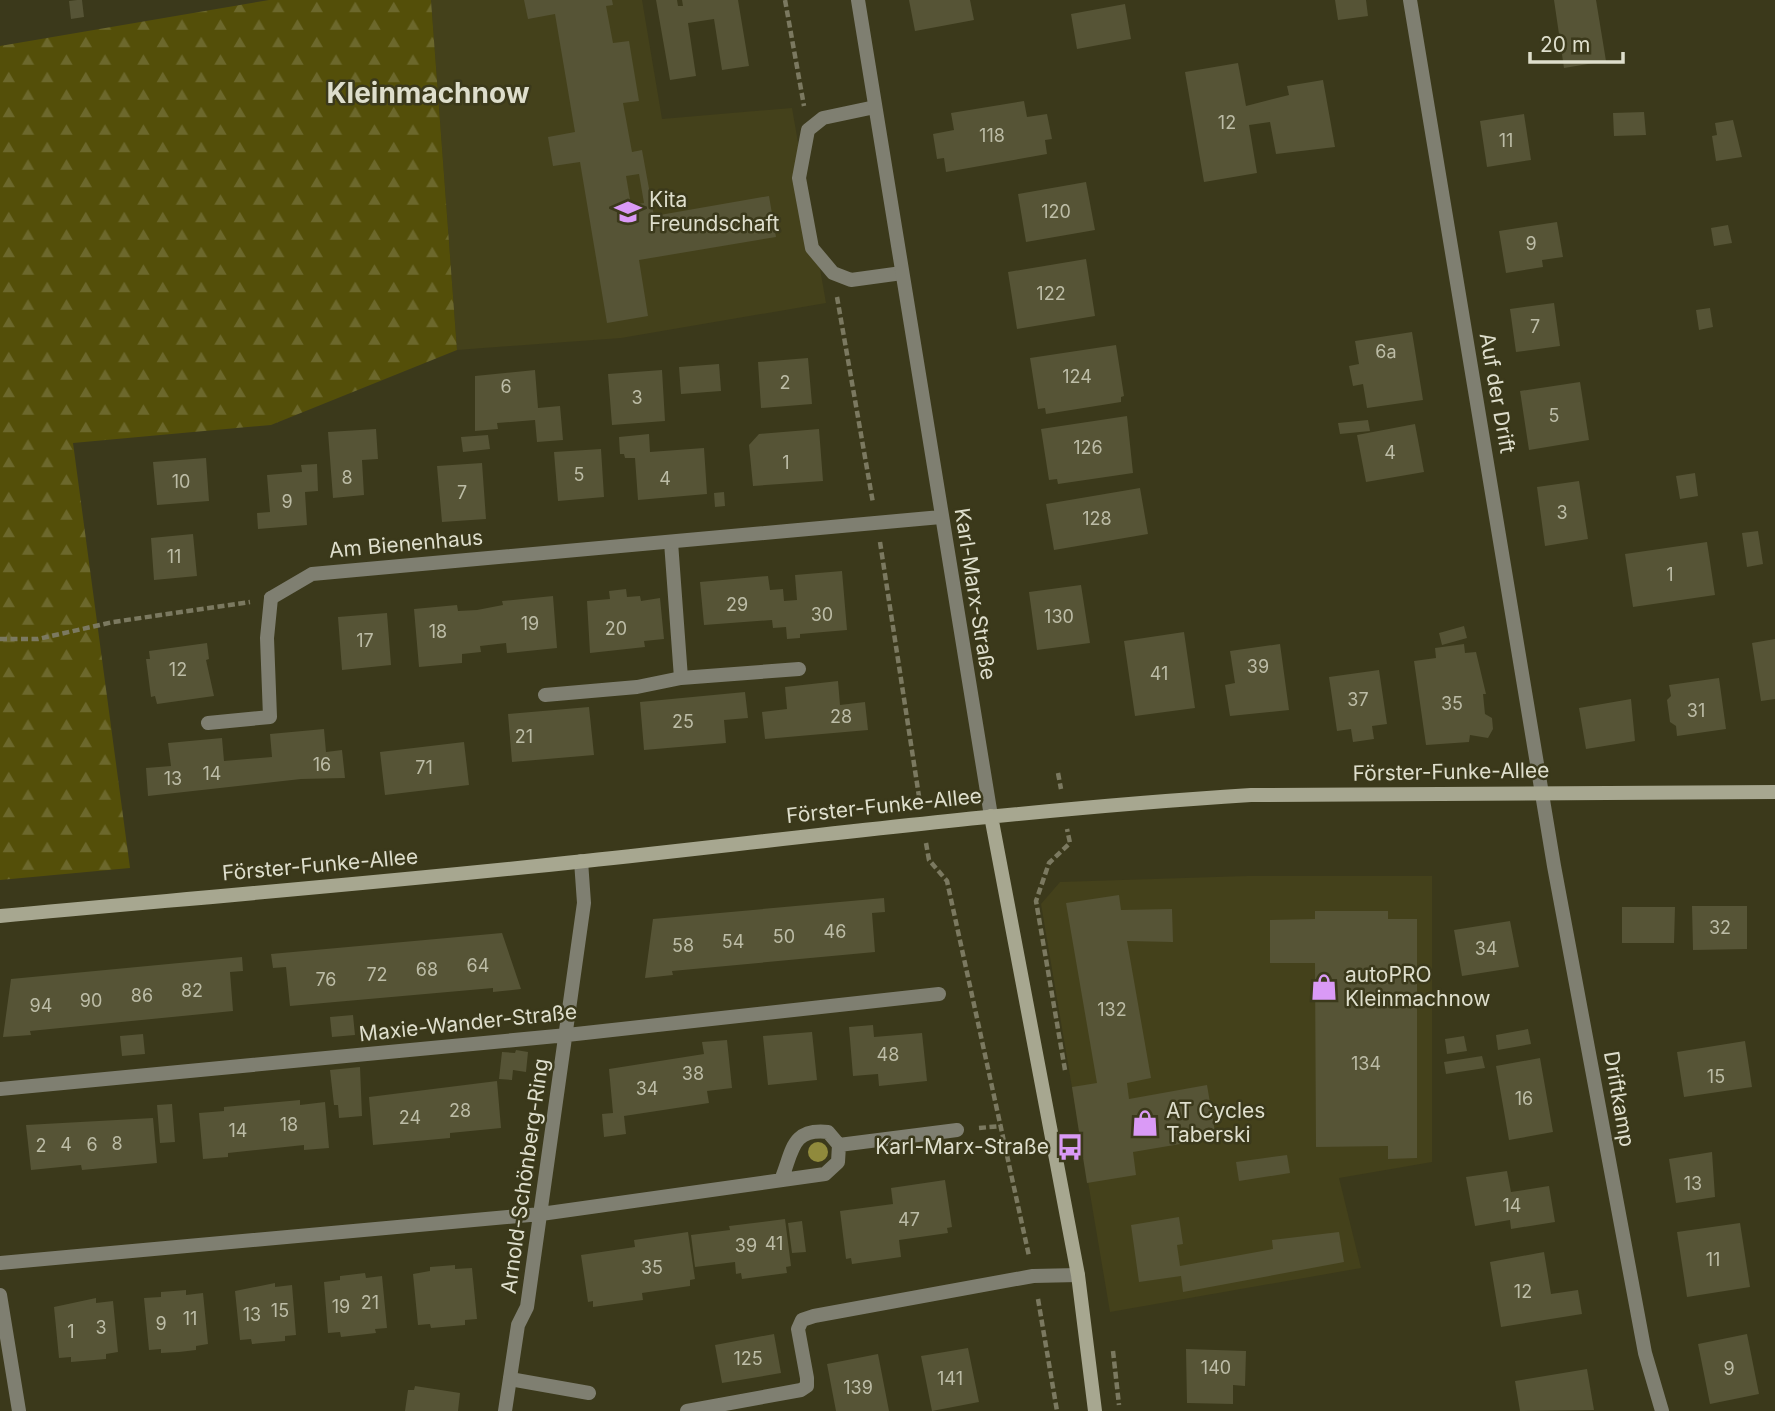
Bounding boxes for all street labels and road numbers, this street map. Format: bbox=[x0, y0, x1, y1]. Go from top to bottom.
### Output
street label: Auf der Drift bbox=[1475, 331, 1520, 455]
street label: Karl-Marx-Straße bbox=[950, 506, 1001, 682]
street label: Am Bienenhaus bbox=[328, 524, 484, 563]
street label: Förster-Funke-Allee bbox=[1352, 757, 1550, 786]
street label: Förster-Funke-Allee bbox=[785, 783, 983, 828]
street label: Förster-Funke-Allee bbox=[221, 843, 419, 886]
street label: Maxie-Wander-Straße bbox=[358, 999, 578, 1046]
street label: Driftkamp bbox=[1599, 1049, 1640, 1149]
street label: Arnold-Schönberg-Ring bbox=[496, 1057, 553, 1295]

